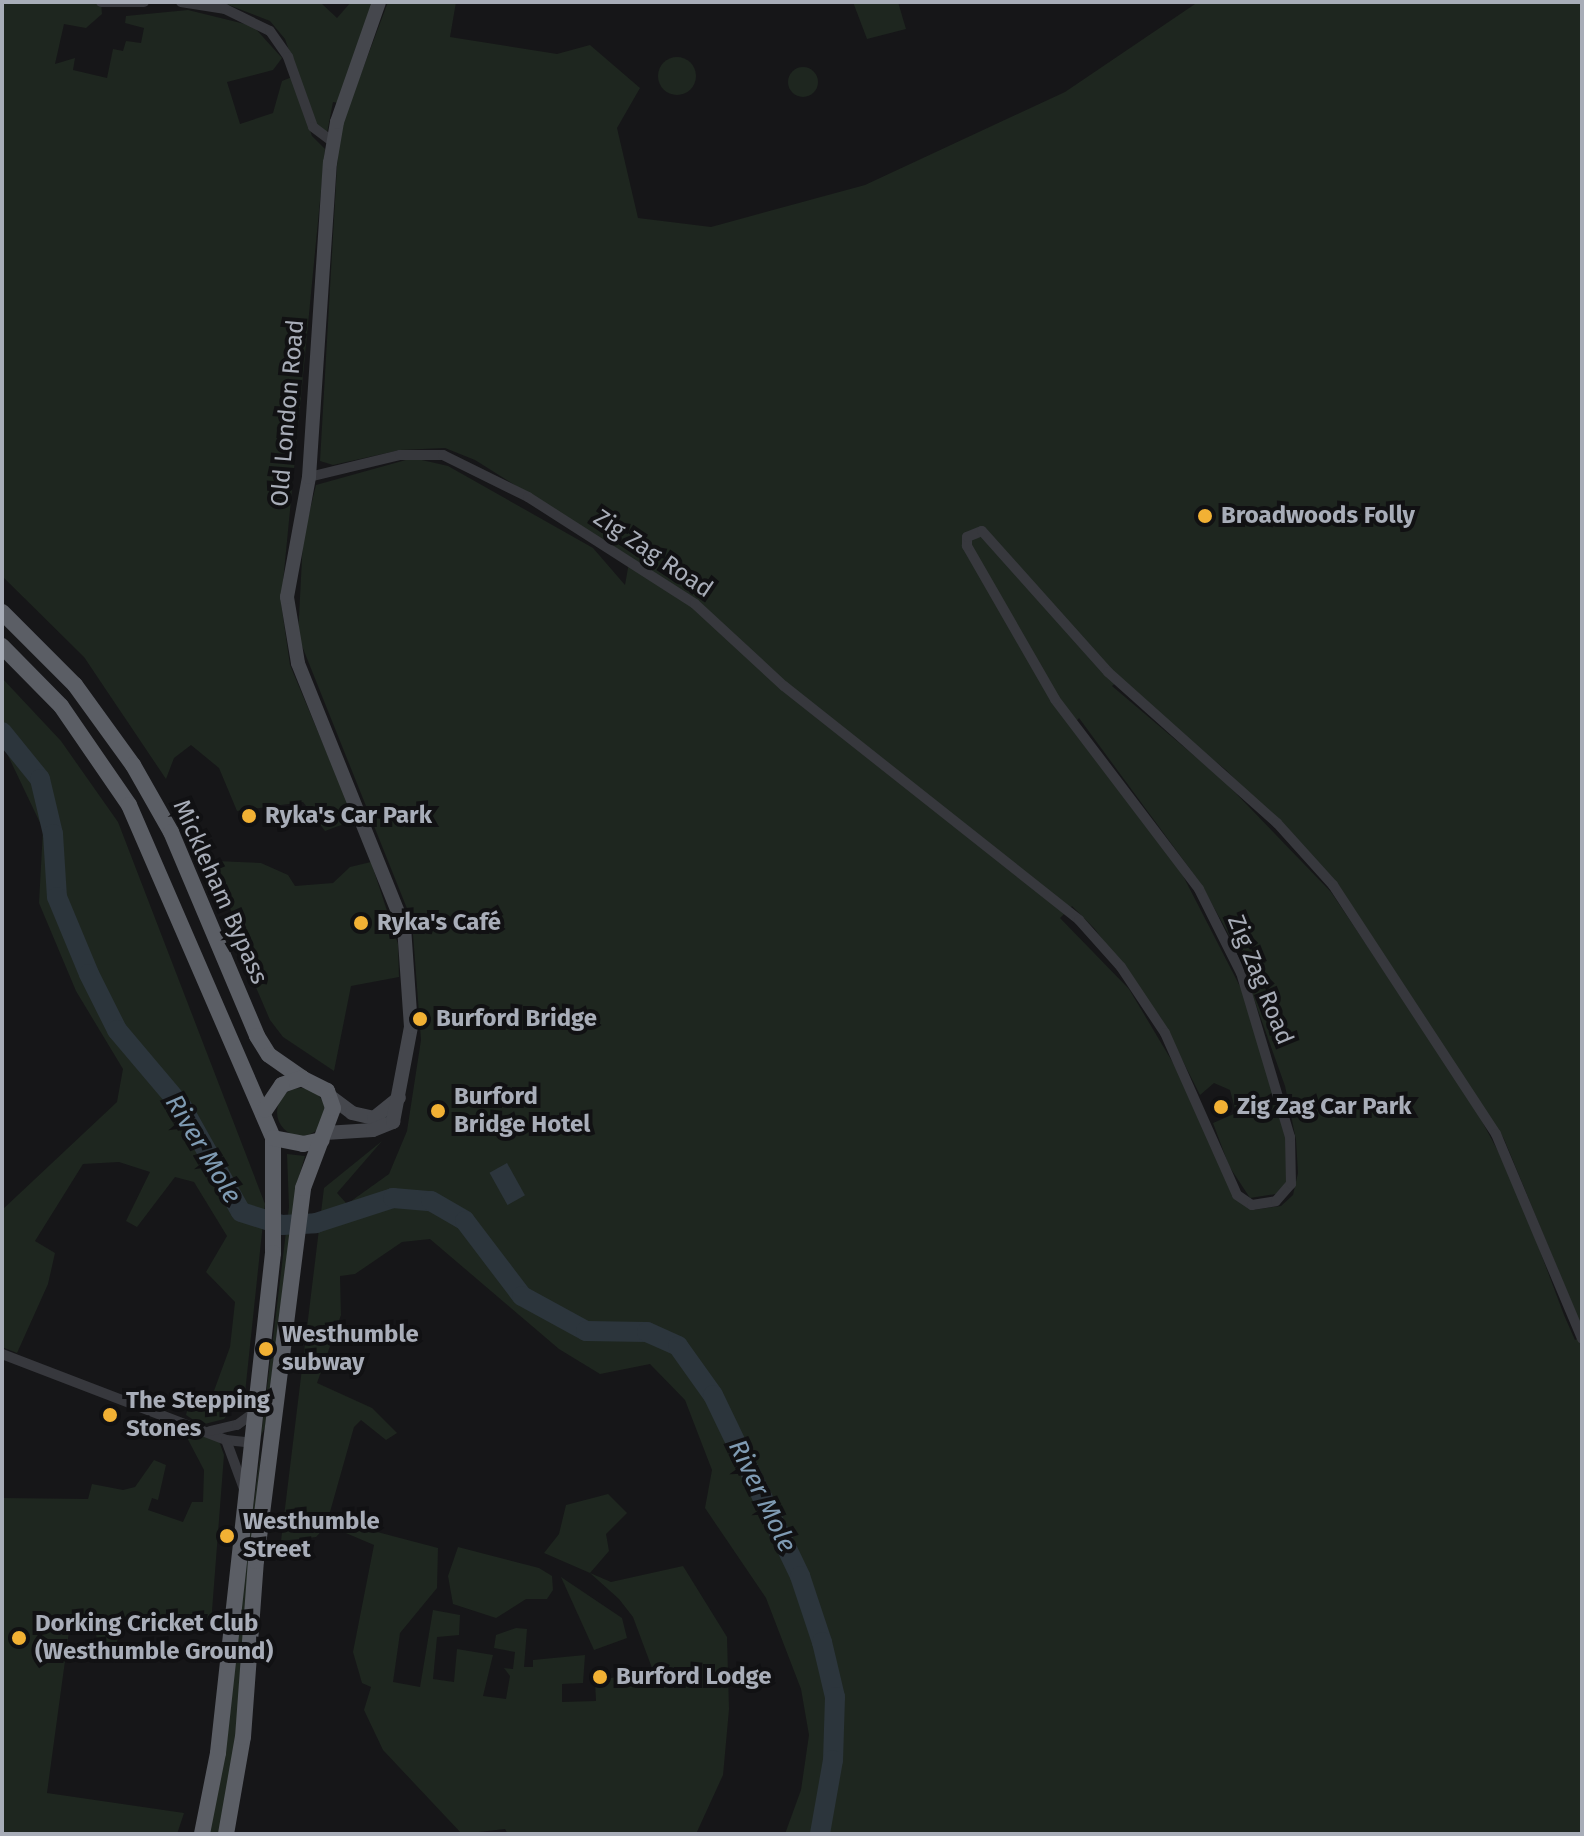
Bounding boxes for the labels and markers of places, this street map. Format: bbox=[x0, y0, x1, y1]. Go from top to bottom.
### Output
place label: Broadwoods Folly bbox=[1221, 502, 1415, 530]
marker: Broadwoods Folly bbox=[1196, 507, 1214, 525]
place label: Ryka's Car Park bbox=[265, 802, 432, 830]
marker: Ryka's Car Park bbox=[240, 807, 258, 825]
place label: Ryka's Café bbox=[377, 909, 501, 937]
marker: Ryka's Café bbox=[352, 914, 370, 932]
place label: Burford Bridge bbox=[436, 1005, 597, 1033]
marker: Burford Bridge bbox=[411, 1010, 429, 1028]
place label: Burford Bridge Hotel bbox=[454, 1083, 590, 1139]
place label: Zig Zag Car Park bbox=[1237, 1093, 1412, 1121]
marker: Zig Zag Car Park bbox=[1212, 1098, 1230, 1116]
marker: Burford Bridge Hotel bbox=[429, 1102, 447, 1120]
place label: Westhumble subway bbox=[282, 1321, 419, 1377]
marker: Westhumble subway bbox=[257, 1340, 275, 1358]
place label: The Stepping Stones bbox=[126, 1387, 270, 1443]
marker: The Stepping Stones bbox=[101, 1406, 119, 1424]
place label: Westhumble Street bbox=[243, 1508, 380, 1564]
marker: Westhumble Street bbox=[218, 1527, 236, 1545]
place label: Dorking Cricket Club (Westhumble Ground) bbox=[35, 1610, 273, 1666]
marker: Dorking Cricket Club (Westhumble Ground) bbox=[10, 1629, 28, 1647]
place label: Burford Lodge bbox=[616, 1663, 772, 1691]
marker: Burford Lodge bbox=[591, 1668, 609, 1686]

